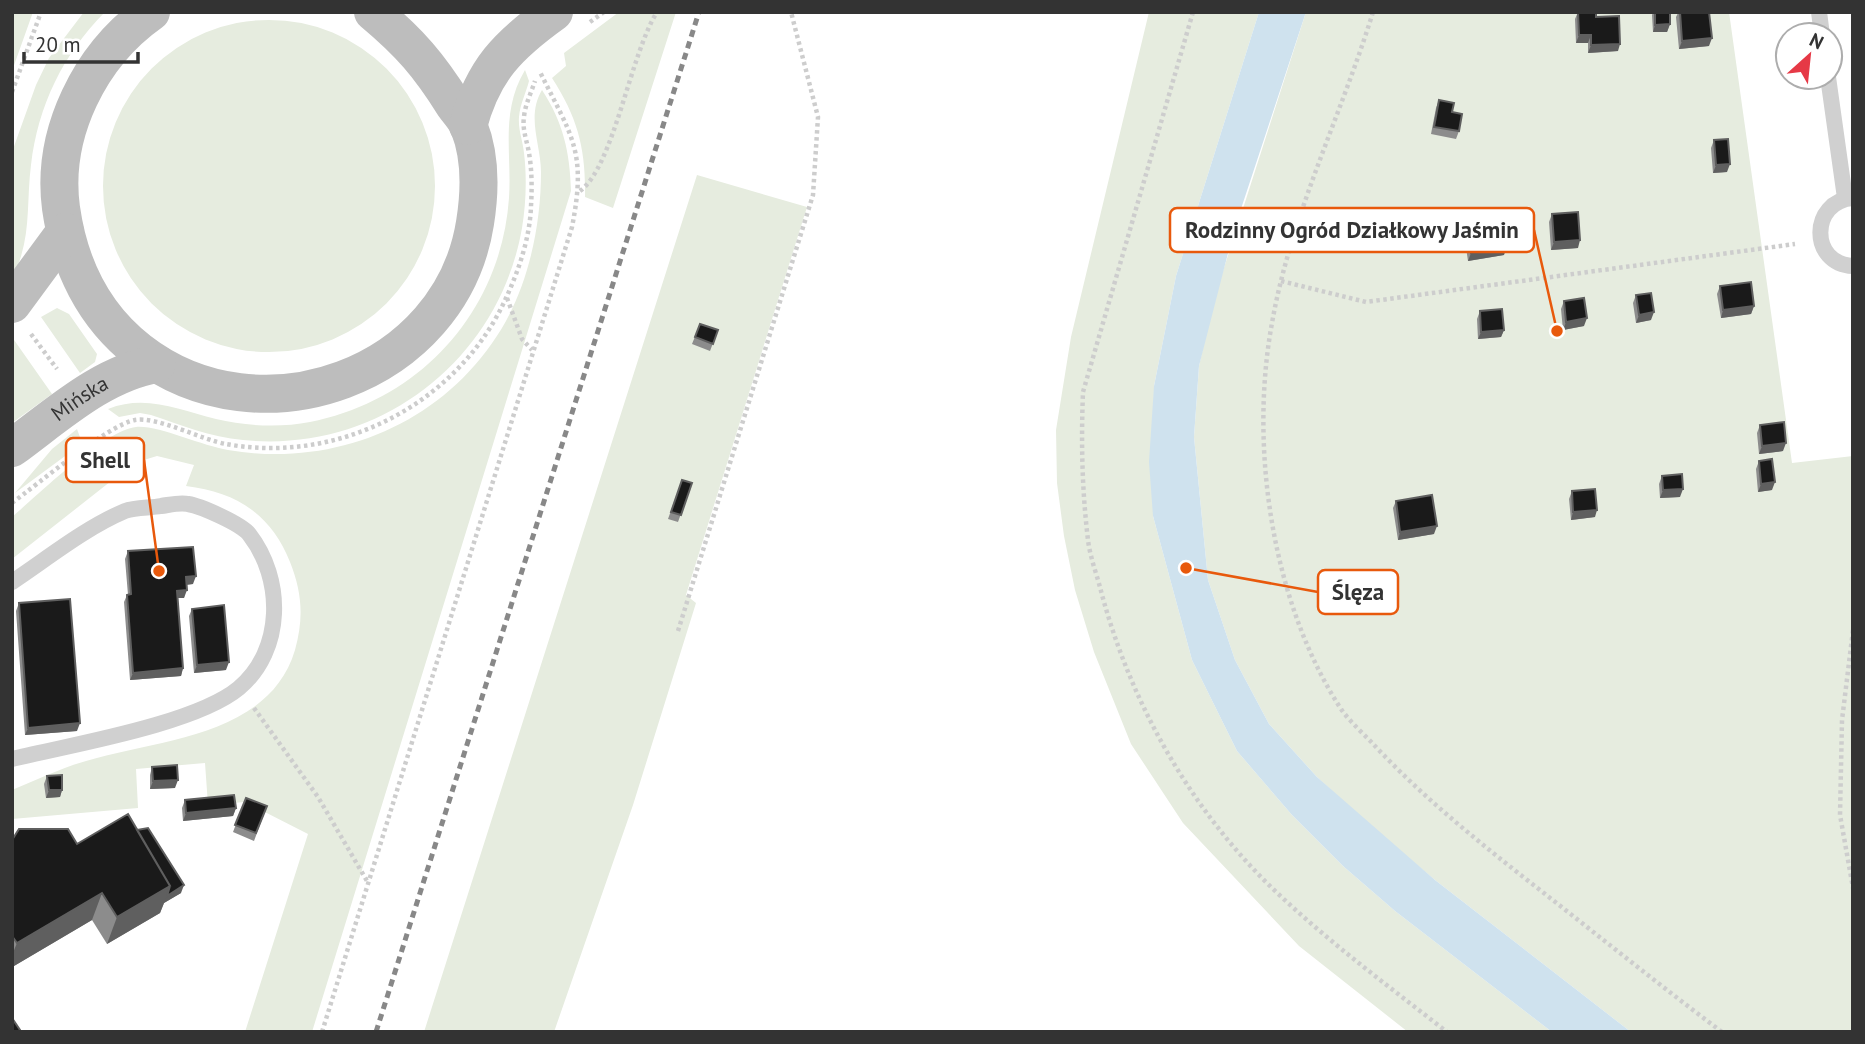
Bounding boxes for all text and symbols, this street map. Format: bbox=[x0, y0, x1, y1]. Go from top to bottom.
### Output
scale bar bbox=[24, 21, 138, 65]
north arrow bbox=[1774, 21, 1844, 91]
text: N bbox=[1806, 27, 1828, 54]
text: 20 m bbox=[35, 31, 81, 58]
callout: Rodzinny Ogród Działkowy Jaśmin bbox=[1170, 208, 1534, 252]
text: Rodzinny Ogród Działkowy Jaśmin bbox=[1185, 215, 1519, 244]
street label: Mińska bbox=[45, 369, 113, 427]
callout: Shell bbox=[66, 438, 144, 482]
text: Shell bbox=[80, 445, 130, 474]
callout: Ślęza bbox=[1318, 570, 1398, 614]
text: Ślęza bbox=[1332, 577, 1384, 606]

